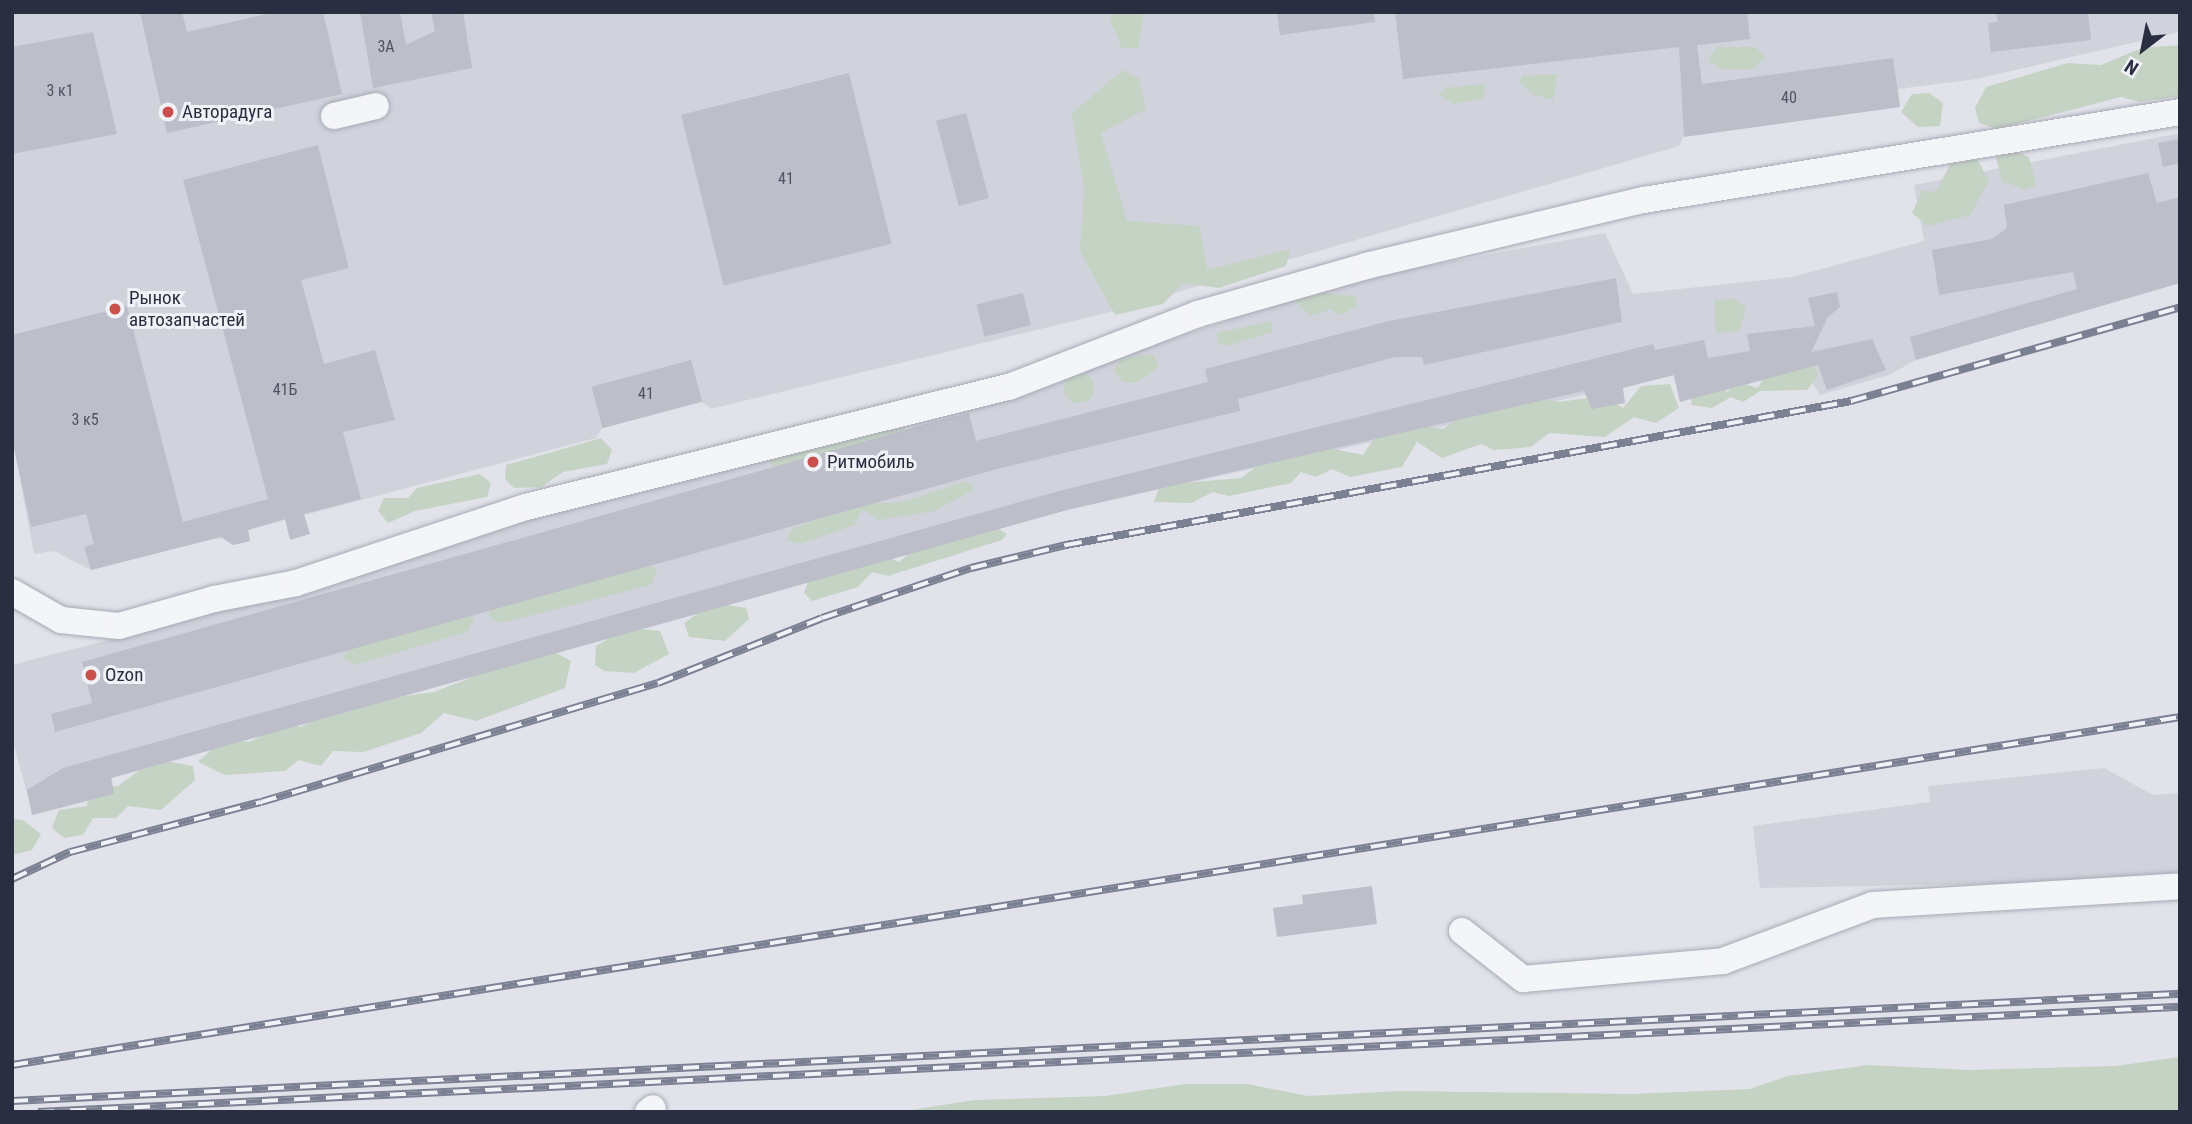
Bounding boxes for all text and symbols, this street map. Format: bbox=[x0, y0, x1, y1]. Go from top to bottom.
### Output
north arrow bbox=[2108, 14, 2178, 84]
house number: 3А bbox=[377, 37, 395, 57]
text: N bbox=[2121, 54, 2143, 80]
house number: 3 к1 bbox=[46, 81, 74, 101]
house number: 40 bbox=[1781, 88, 1797, 108]
place label: Авторадуга bbox=[182, 101, 272, 123]
marker: Авторадуга bbox=[160, 104, 176, 120]
house number: 41 bbox=[778, 169, 794, 189]
place label: Рынок автозапчастей bbox=[129, 287, 245, 331]
marker: Рынок автозапчастей bbox=[107, 301, 123, 317]
house number: 41Б bbox=[273, 380, 297, 400]
house number: 41 bbox=[638, 384, 654, 404]
house number: 3 к5 bbox=[71, 410, 99, 430]
place label: Ритмобиль bbox=[827, 451, 915, 473]
marker: Ритмобиль bbox=[805, 454, 821, 470]
place label: Ozon bbox=[105, 664, 143, 686]
marker: Ozon bbox=[83, 667, 99, 683]

